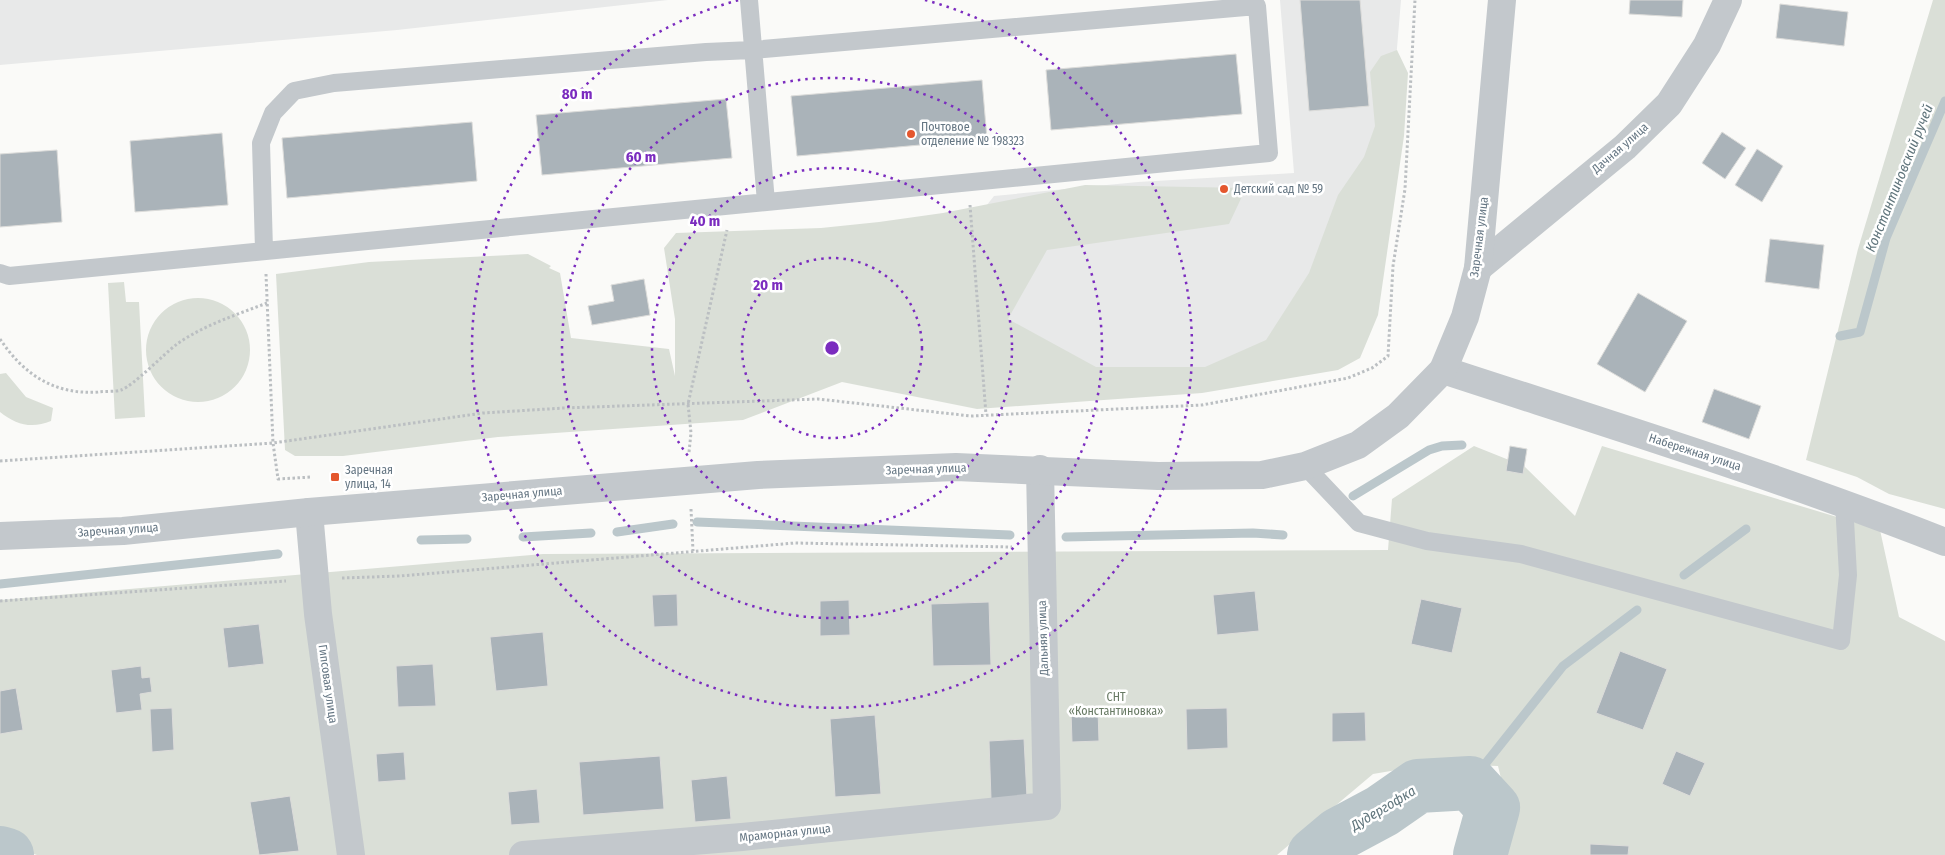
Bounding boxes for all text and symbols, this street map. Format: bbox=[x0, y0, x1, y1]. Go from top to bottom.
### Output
text: 80 m bbox=[562, 85, 592, 103]
water label: Константиновский ручей bbox=[1862, 102, 1937, 254]
place label: Почтовое отделение № 198323 bbox=[921, 120, 1024, 148]
street label: Дачная улица bbox=[1588, 120, 1651, 177]
marker: Почтовое отделение № 198323 bbox=[905, 128, 917, 140]
text: 60 m bbox=[626, 148, 656, 166]
place label: Детский сад № 59 bbox=[1233, 182, 1323, 196]
marker: Детский сад № 59 bbox=[1218, 183, 1230, 195]
street label: Заречная улица bbox=[1467, 196, 1491, 278]
text: 40 m bbox=[690, 212, 720, 230]
text: 20 m bbox=[752, 276, 783, 294]
centre of rings bbox=[823, 339, 841, 357]
street label: Набережная улица bbox=[1647, 430, 1743, 474]
street label: Заречная улица bbox=[885, 461, 967, 477]
place label: Заречная улица, 14 bbox=[345, 463, 393, 491]
marker: Заречная улица, 14 bbox=[329, 471, 341, 483]
street label: Заречная улица bbox=[481, 483, 563, 505]
street label: Заречная улица bbox=[77, 520, 159, 540]
street label: Дальняя улица bbox=[1035, 600, 1051, 677]
street label: Гипсовая улица bbox=[316, 644, 340, 724]
park label: СНТ «Константиновка» bbox=[1068, 690, 1164, 718]
water label: Дудергофка bbox=[1347, 782, 1419, 835]
street label: Мраморная улица bbox=[739, 821, 831, 845]

